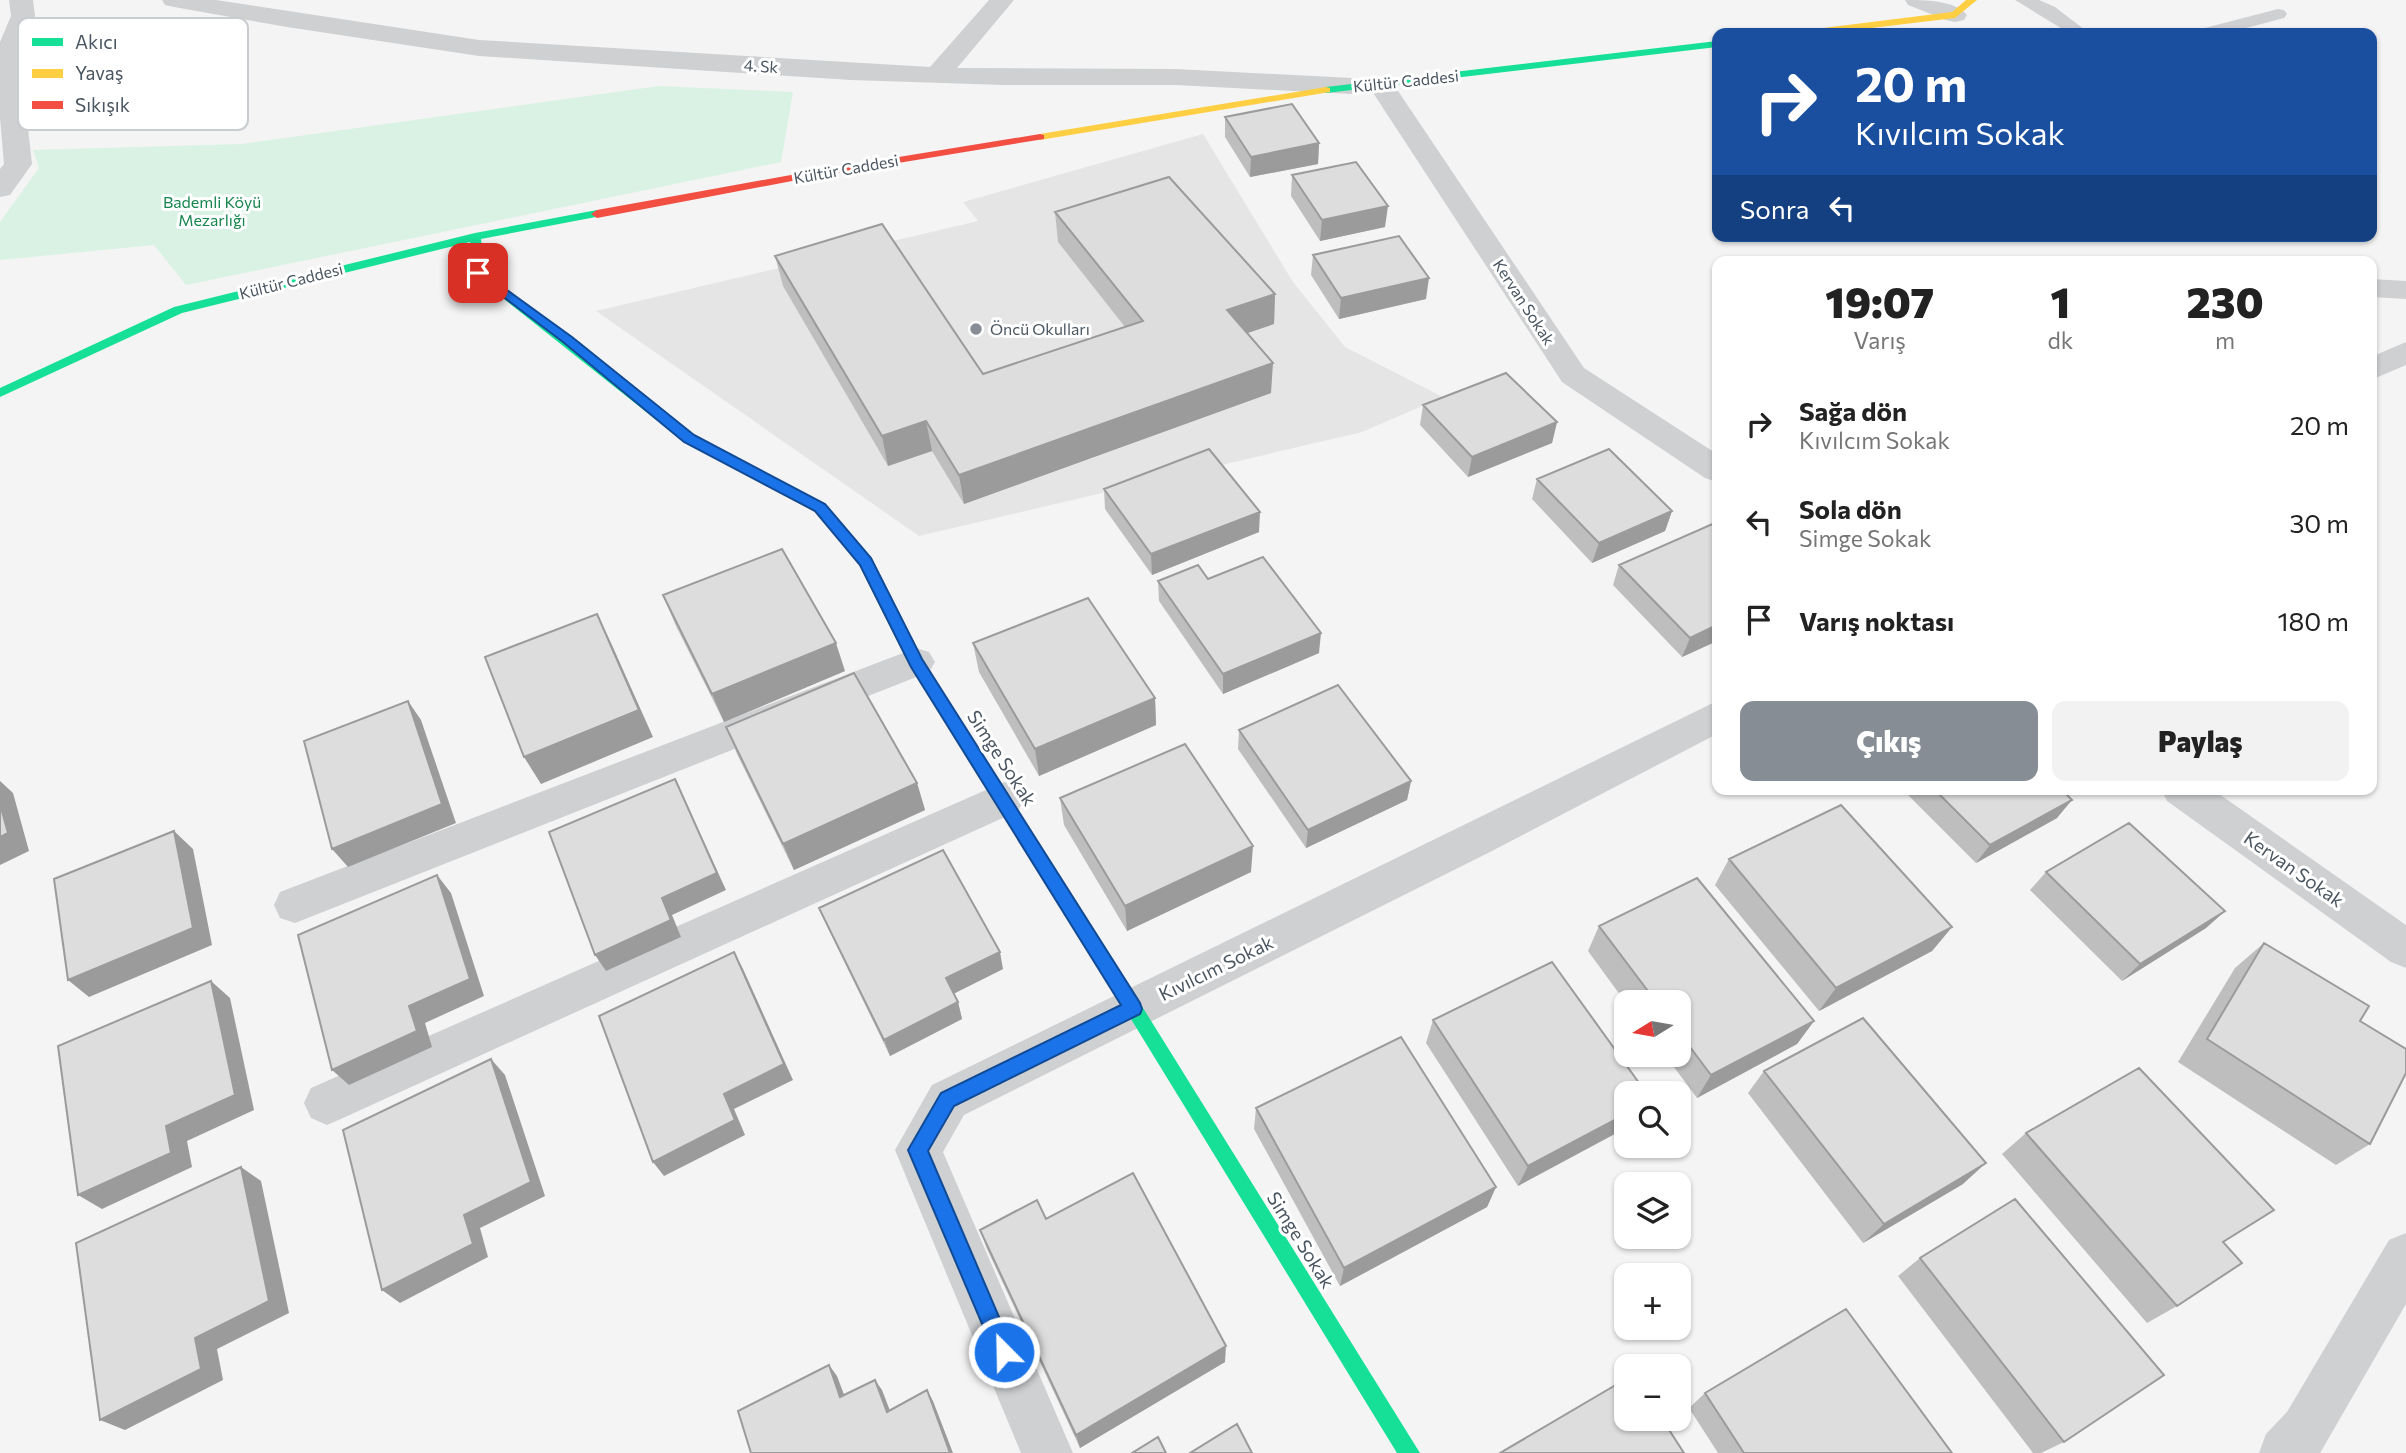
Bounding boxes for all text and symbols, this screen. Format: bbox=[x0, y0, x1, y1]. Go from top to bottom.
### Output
legend bbox=[18, 18, 248, 130]
text: Akıcı bbox=[75, 30, 118, 53]
text: 20 m bbox=[1855, 52, 1967, 112]
street label: 4. Sk bbox=[743, 55, 779, 76]
icon: right bbox=[1740, 56, 1831, 147]
text: Yavaş bbox=[75, 61, 123, 84]
street label: Kültür Caddesi bbox=[1352, 66, 1460, 95]
text: Sıkışık bbox=[75, 93, 130, 116]
text: Kıvılcım Sokak bbox=[1855, 112, 2065, 152]
street label: Kültür Caddesi bbox=[792, 150, 900, 187]
icon: left bbox=[1823, 189, 1861, 227]
park label: Bademli Köyü Mezarlığı bbox=[163, 192, 261, 229]
text: Sonra bbox=[1740, 193, 1809, 224]
pin bbox=[448, 243, 508, 303]
icon: arrive bbox=[459, 254, 497, 292]
street label: Kervan Sokak bbox=[1490, 255, 1559, 348]
street label: Kültür Caddesi bbox=[237, 258, 345, 303]
text: 19:07 bbox=[1825, 275, 1934, 327]
text: 1 bbox=[2050, 275, 2070, 327]
text: 230 bbox=[2186, 275, 2264, 327]
place label: Öncü Okulları bbox=[990, 319, 1090, 338]
marker: Öncü Okulları bbox=[968, 321, 984, 337]
text: Varış bbox=[1854, 326, 1906, 354]
text: dk bbox=[2047, 326, 2073, 354]
text: m bbox=[2215, 326, 2235, 354]
text: Sağa dön bbox=[1799, 395, 1907, 426]
icon: right bbox=[1740, 405, 1778, 443]
text: 20 m bbox=[2290, 409, 2349, 440]
text: Kıvılcım Sokak bbox=[1799, 426, 1950, 454]
text: Sola dön bbox=[1799, 493, 1902, 524]
icon: left bbox=[1740, 503, 1778, 541]
text: 30 m bbox=[2290, 507, 2349, 538]
text: Simge Sokak bbox=[1799, 524, 1931, 552]
icon: arrive bbox=[1740, 601, 1778, 639]
text: Varış noktası bbox=[1799, 605, 1954, 636]
text: 180 m bbox=[2277, 605, 2349, 636]
button: Çıkış bbox=[1740, 701, 2038, 781]
button: Paylaş bbox=[2052, 701, 2349, 781]
street label: Simge Sokak bbox=[963, 706, 1042, 810]
street label: Kervan Sokak bbox=[2240, 826, 2349, 911]
street label: Kıvılcım Sokak bbox=[1155, 930, 1277, 1005]
north arrow bbox=[1614, 990, 1690, 1068]
map controls bbox=[1614, 990, 1691, 1431]
button: search bbox=[1614, 1081, 1691, 1158]
button: layers bbox=[1614, 1172, 1691, 1249]
street label: Simge Sokak bbox=[1263, 1187, 1340, 1292]
button: + bbox=[1614, 1263, 1691, 1340]
position arrow bbox=[967, 1315, 1041, 1389]
button: − bbox=[1614, 1354, 1691, 1431]

